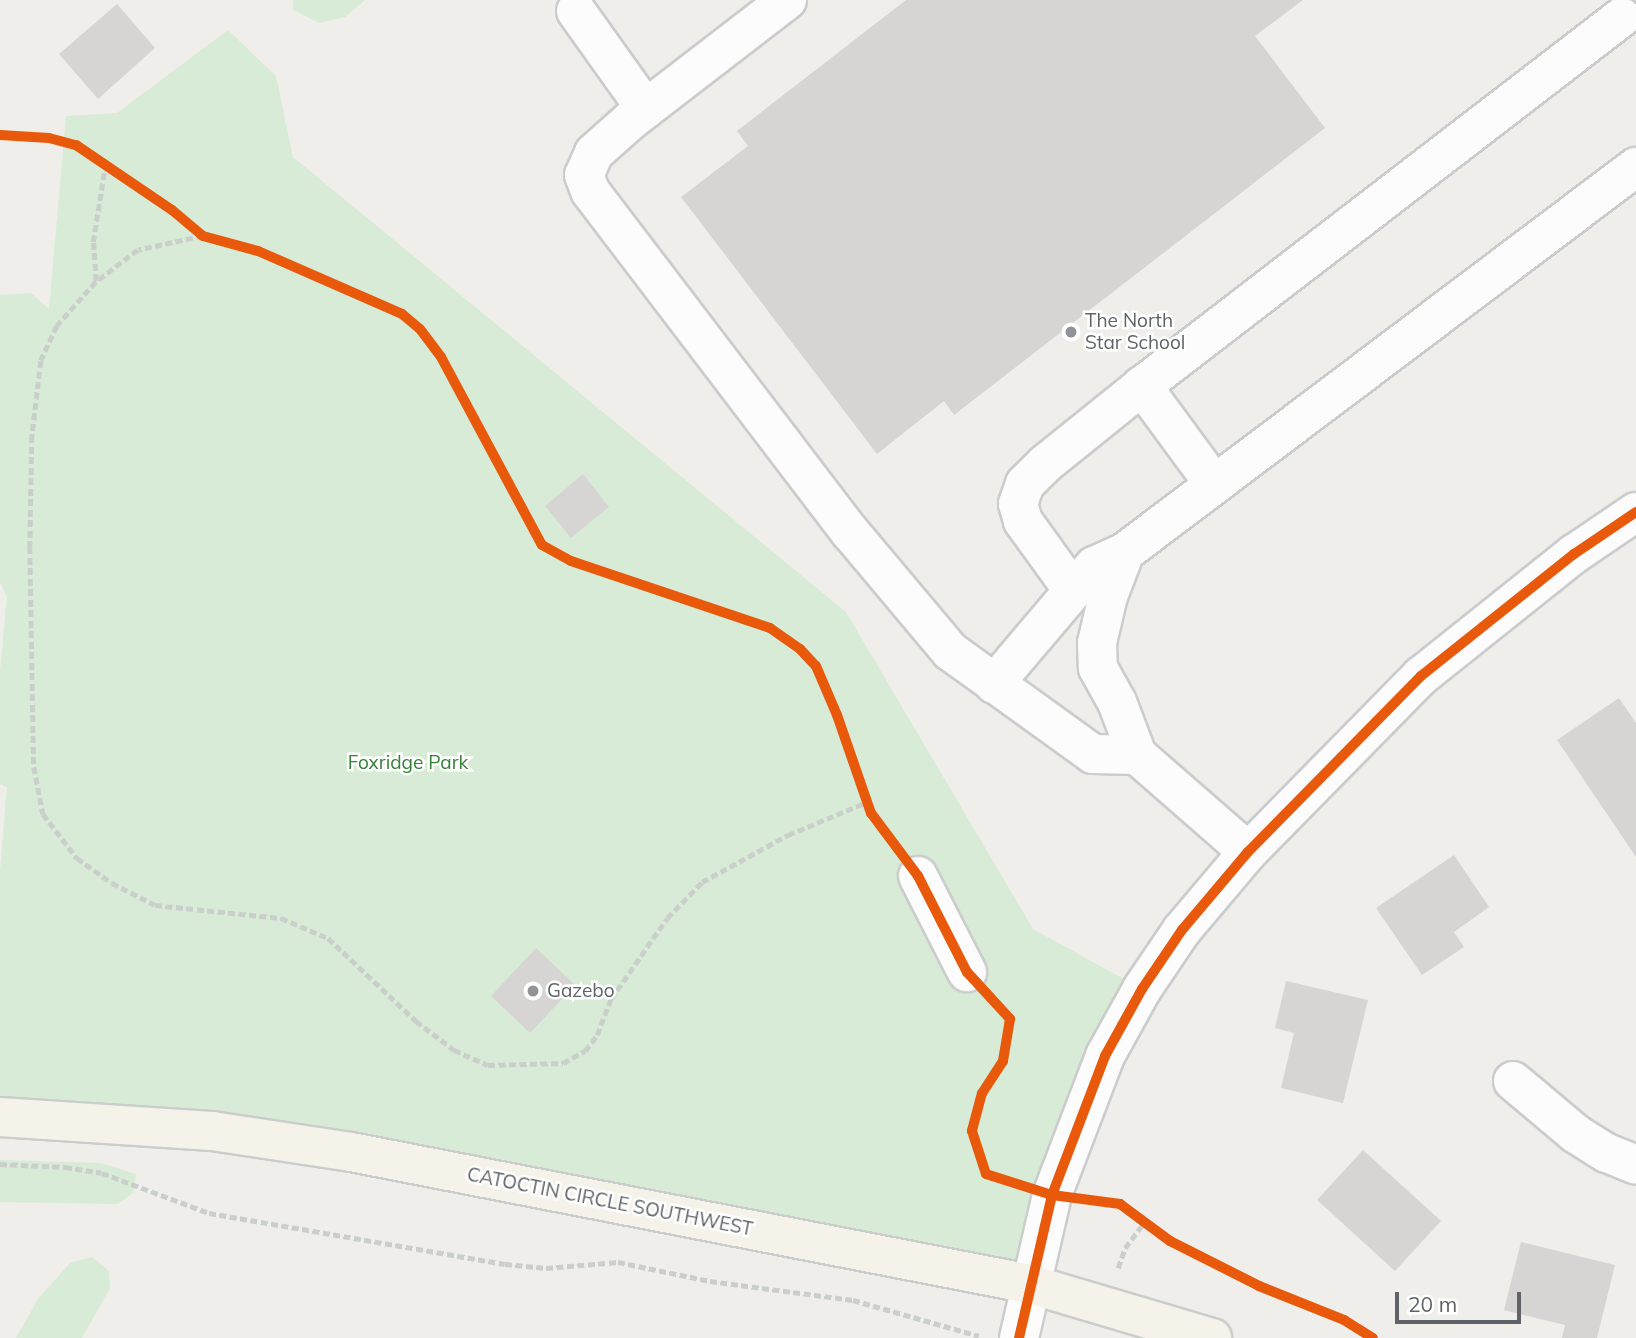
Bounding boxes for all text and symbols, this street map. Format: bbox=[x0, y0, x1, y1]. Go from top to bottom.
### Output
place label: The North Star School bbox=[1085, 310, 1185, 354]
marker: The North Star School bbox=[1063, 324, 1079, 340]
park label: Foxridge Park bbox=[348, 752, 468, 774]
place label: Gazebo bbox=[547, 980, 615, 1002]
marker: Gazebo bbox=[525, 983, 541, 999]
street label: CATOCTIN CIRCLE SOUTHWEST bbox=[465, 1163, 755, 1241]
scale bar bbox=[1398, 1278, 1524, 1322]
text: 20 m bbox=[1408, 1291, 1457, 1317]

